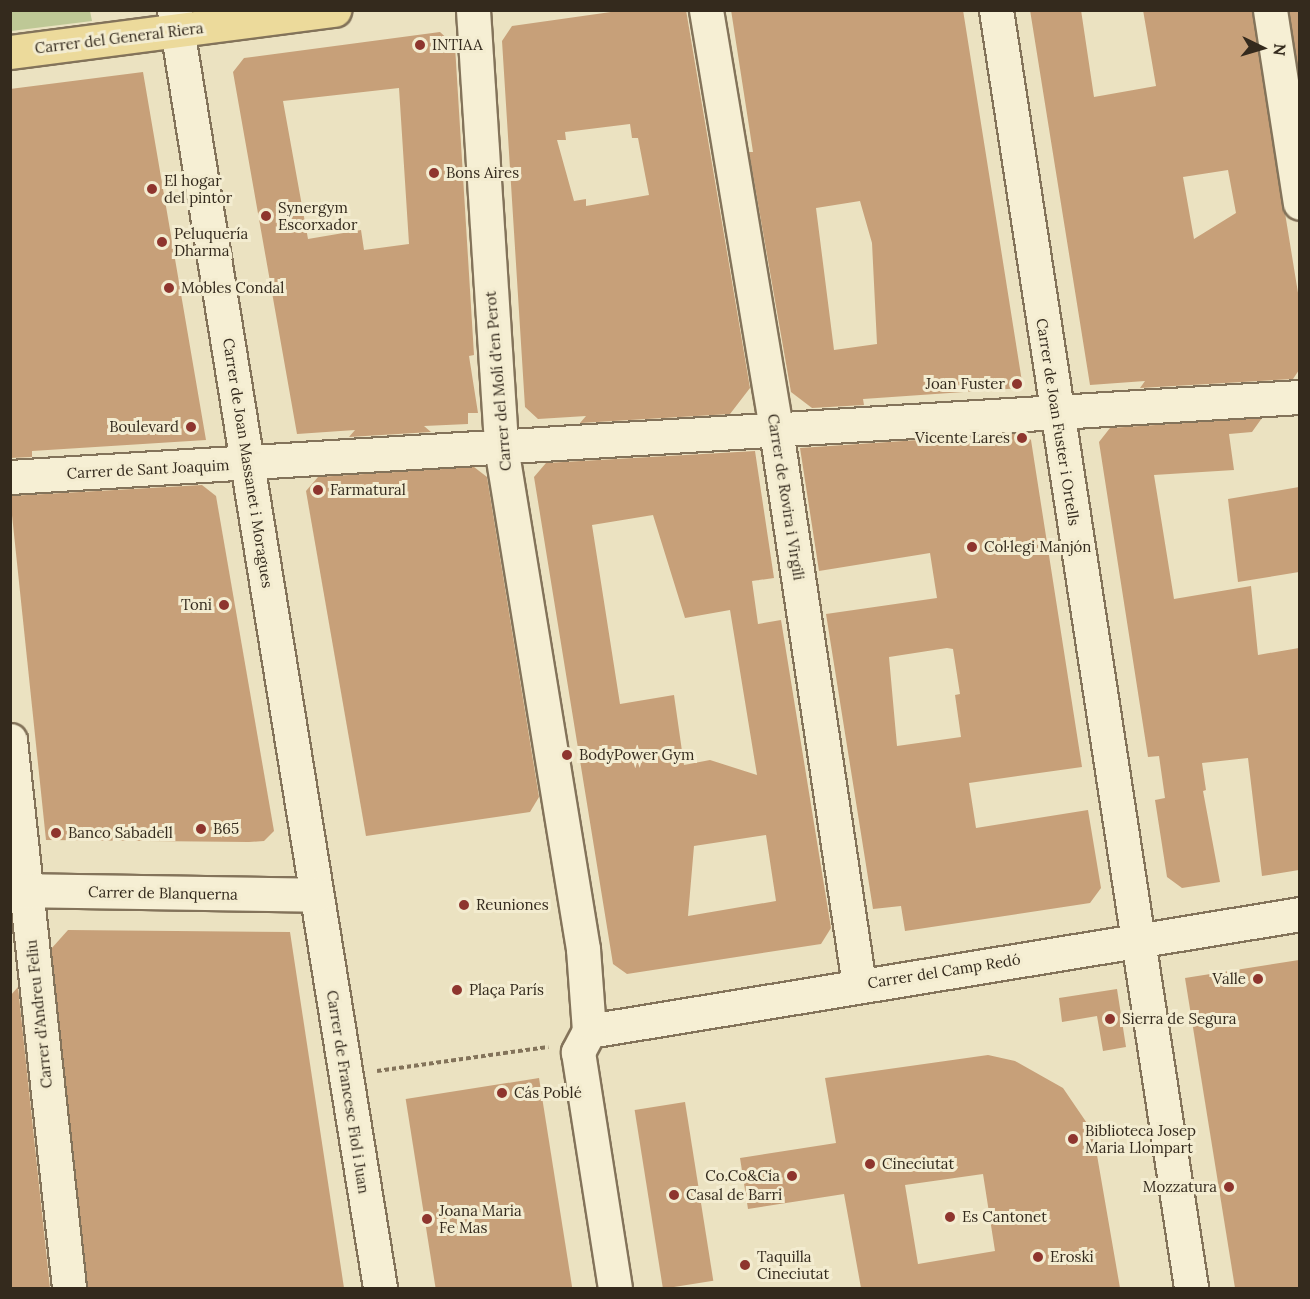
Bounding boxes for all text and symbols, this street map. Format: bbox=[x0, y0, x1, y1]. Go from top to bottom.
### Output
north arrow bbox=[1232, 18, 1292, 78]
street label: Carrer del General Riera bbox=[34, 19, 204, 57]
place label: INTIAA bbox=[432, 36, 483, 54]
marker: INTIAA bbox=[413, 38, 427, 52]
text: N bbox=[1269, 43, 1290, 57]
place label: Bons Aires bbox=[446, 164, 519, 182]
marker: Bons Aires bbox=[427, 166, 441, 180]
place label: El hogar del pintor bbox=[164, 171, 232, 206]
marker: El hogar del pintor bbox=[145, 182, 159, 196]
place label: Synergym Escorxador bbox=[278, 198, 357, 233]
marker: Synergym Escorxador bbox=[259, 209, 273, 223]
place label: Peluquería Dharma bbox=[174, 224, 248, 259]
marker: Peluquería Dharma bbox=[155, 235, 169, 249]
place label: Mobles Condal bbox=[181, 279, 284, 297]
marker: Mobles Condal bbox=[162, 281, 176, 295]
street label: Carrer del Molí d'en Perot bbox=[481, 290, 515, 472]
street label: Carrer de Joan Fuster i Ortells bbox=[1033, 317, 1083, 527]
street label: Carrer de Joan Massanet i Moragues bbox=[219, 337, 277, 589]
place label: Joan Fuster bbox=[926, 375, 1005, 393]
marker: Joan Fuster bbox=[1010, 377, 1024, 391]
street label: Carrer de Rovira i Virgili bbox=[764, 413, 808, 581]
place label: Boulevard bbox=[109, 418, 179, 436]
marker: Boulevard bbox=[184, 420, 198, 434]
place label: Vicente Lares bbox=[915, 429, 1010, 447]
marker: Vicente Lares bbox=[1015, 431, 1029, 445]
street label: Carrer de Sant Joaquim bbox=[66, 456, 230, 482]
place label: Farmatural bbox=[330, 481, 406, 499]
marker: Farmatural bbox=[311, 483, 325, 497]
place label: Col·legi Manjón bbox=[984, 538, 1091, 556]
marker: Col·legi Manjón bbox=[965, 540, 979, 554]
place label: Toni bbox=[181, 596, 212, 614]
marker: Toni bbox=[217, 598, 231, 612]
place label: BodyPower Gym bbox=[579, 746, 694, 764]
marker: BodyPower Gym bbox=[560, 748, 574, 762]
place label: B65 bbox=[213, 820, 239, 838]
marker: B65 bbox=[194, 822, 208, 836]
place label: Banco Sabadell bbox=[68, 824, 173, 842]
marker: Banco Sabadell bbox=[49, 826, 63, 840]
street label: Carrer de Blanquerna bbox=[88, 883, 238, 903]
place label: Reuniones bbox=[476, 896, 549, 914]
marker: Reuniones bbox=[457, 898, 471, 912]
street label: Carrer d'Andreu Feliu bbox=[22, 939, 56, 1089]
street label: Carrer del Camp Redó bbox=[866, 950, 1022, 992]
place label: Valle bbox=[1213, 970, 1246, 988]
marker: Valle bbox=[1251, 972, 1265, 986]
place label: Plaça París bbox=[469, 981, 544, 999]
marker: Plaça París bbox=[450, 983, 464, 997]
street label: Carrer de Francesc Fiol i Juan bbox=[323, 989, 373, 1195]
place label: Sierra de Segura bbox=[1122, 1010, 1236, 1028]
marker: Sierra de Segura bbox=[1103, 1012, 1117, 1026]
place label: Cás Poblé bbox=[514, 1084, 582, 1102]
marker: Cás Poblé bbox=[495, 1086, 509, 1100]
place label: Biblioteca Josep Maria Llompart bbox=[1085, 1121, 1196, 1156]
marker: Biblioteca Josep Maria Llompart bbox=[1066, 1132, 1080, 1146]
place label: Cineciutat bbox=[882, 1155, 954, 1173]
marker: Cineciutat bbox=[863, 1157, 877, 1171]
place label: Co.Co&Cia bbox=[705, 1167, 780, 1185]
marker: Co.Co&Cia bbox=[785, 1169, 799, 1183]
place label: Mozzatura bbox=[1143, 1178, 1217, 1196]
marker: Mozzatura bbox=[1222, 1180, 1236, 1194]
place label: Casal de Barri bbox=[686, 1186, 782, 1204]
marker: Casal de Barri bbox=[667, 1188, 681, 1202]
place label: Joana Maria Fe Mas bbox=[439, 1201, 522, 1236]
place label: Es Cantonet bbox=[962, 1208, 1047, 1226]
marker: Es Cantonet bbox=[943, 1210, 957, 1224]
marker: Joana Maria Fe Mas bbox=[420, 1212, 434, 1226]
place label: Taquilla Cineciutat bbox=[757, 1247, 829, 1282]
place label: Eroski bbox=[1050, 1248, 1094, 1266]
marker: Eroski bbox=[1031, 1250, 1045, 1264]
marker: Taquilla Cineciutat bbox=[738, 1258, 752, 1272]

